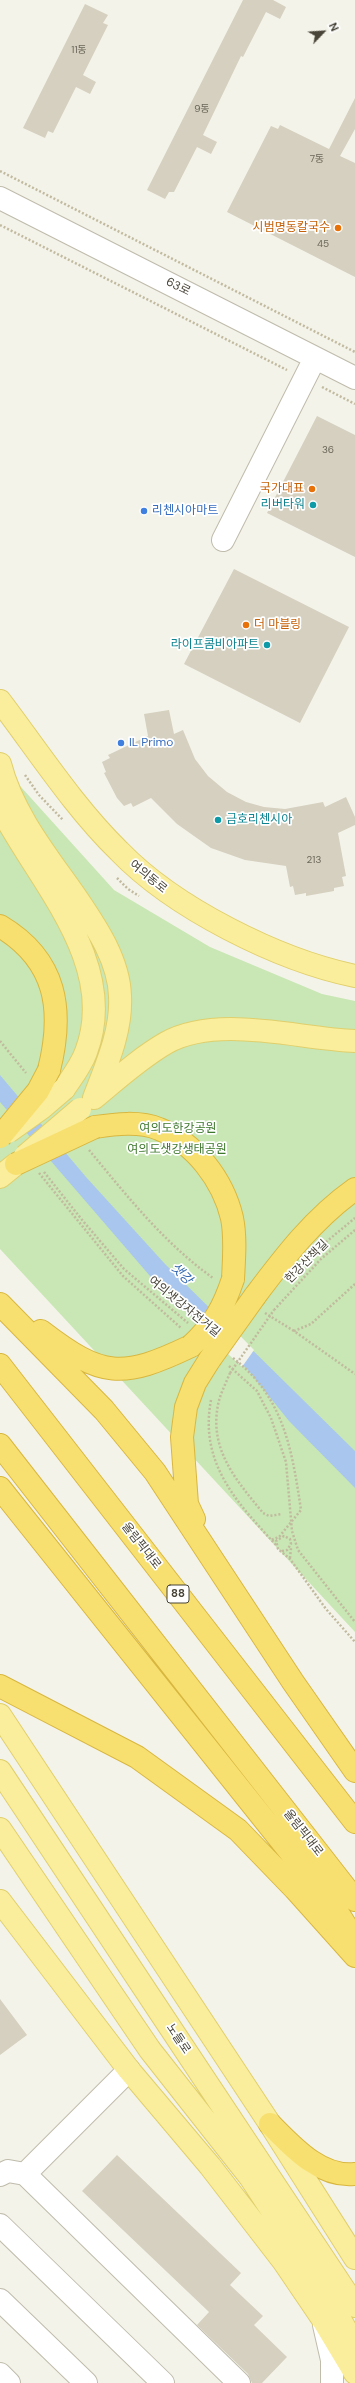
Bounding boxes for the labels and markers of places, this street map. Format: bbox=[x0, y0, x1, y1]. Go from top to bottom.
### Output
place label: 시범명동칼국수 bbox=[253, 221, 330, 235]
marker: 시범명동칼국수 bbox=[333, 223, 343, 233]
place label: 국가대표 bbox=[260, 482, 304, 496]
marker: 국가대표 bbox=[307, 484, 317, 494]
place label: 리버타워 bbox=[261, 498, 305, 512]
marker: 리버타워 bbox=[308, 500, 318, 510]
place label: 리첸시아마트 bbox=[152, 504, 218, 518]
marker: 리첸시아마트 bbox=[139, 506, 149, 516]
place label: 더 마블링 bbox=[254, 618, 301, 632]
marker: 더 마블링 bbox=[241, 620, 251, 630]
place label: 라이프콤비아파트 bbox=[171, 638, 259, 652]
marker: 라이프콤비아파트 bbox=[262, 640, 272, 650]
place label: IL Primo bbox=[129, 736, 173, 750]
marker: IL Primo bbox=[116, 738, 126, 748]
place label: 금호리첸시아 bbox=[226, 813, 292, 827]
marker: 금호리첸시아 bbox=[213, 815, 223, 825]

